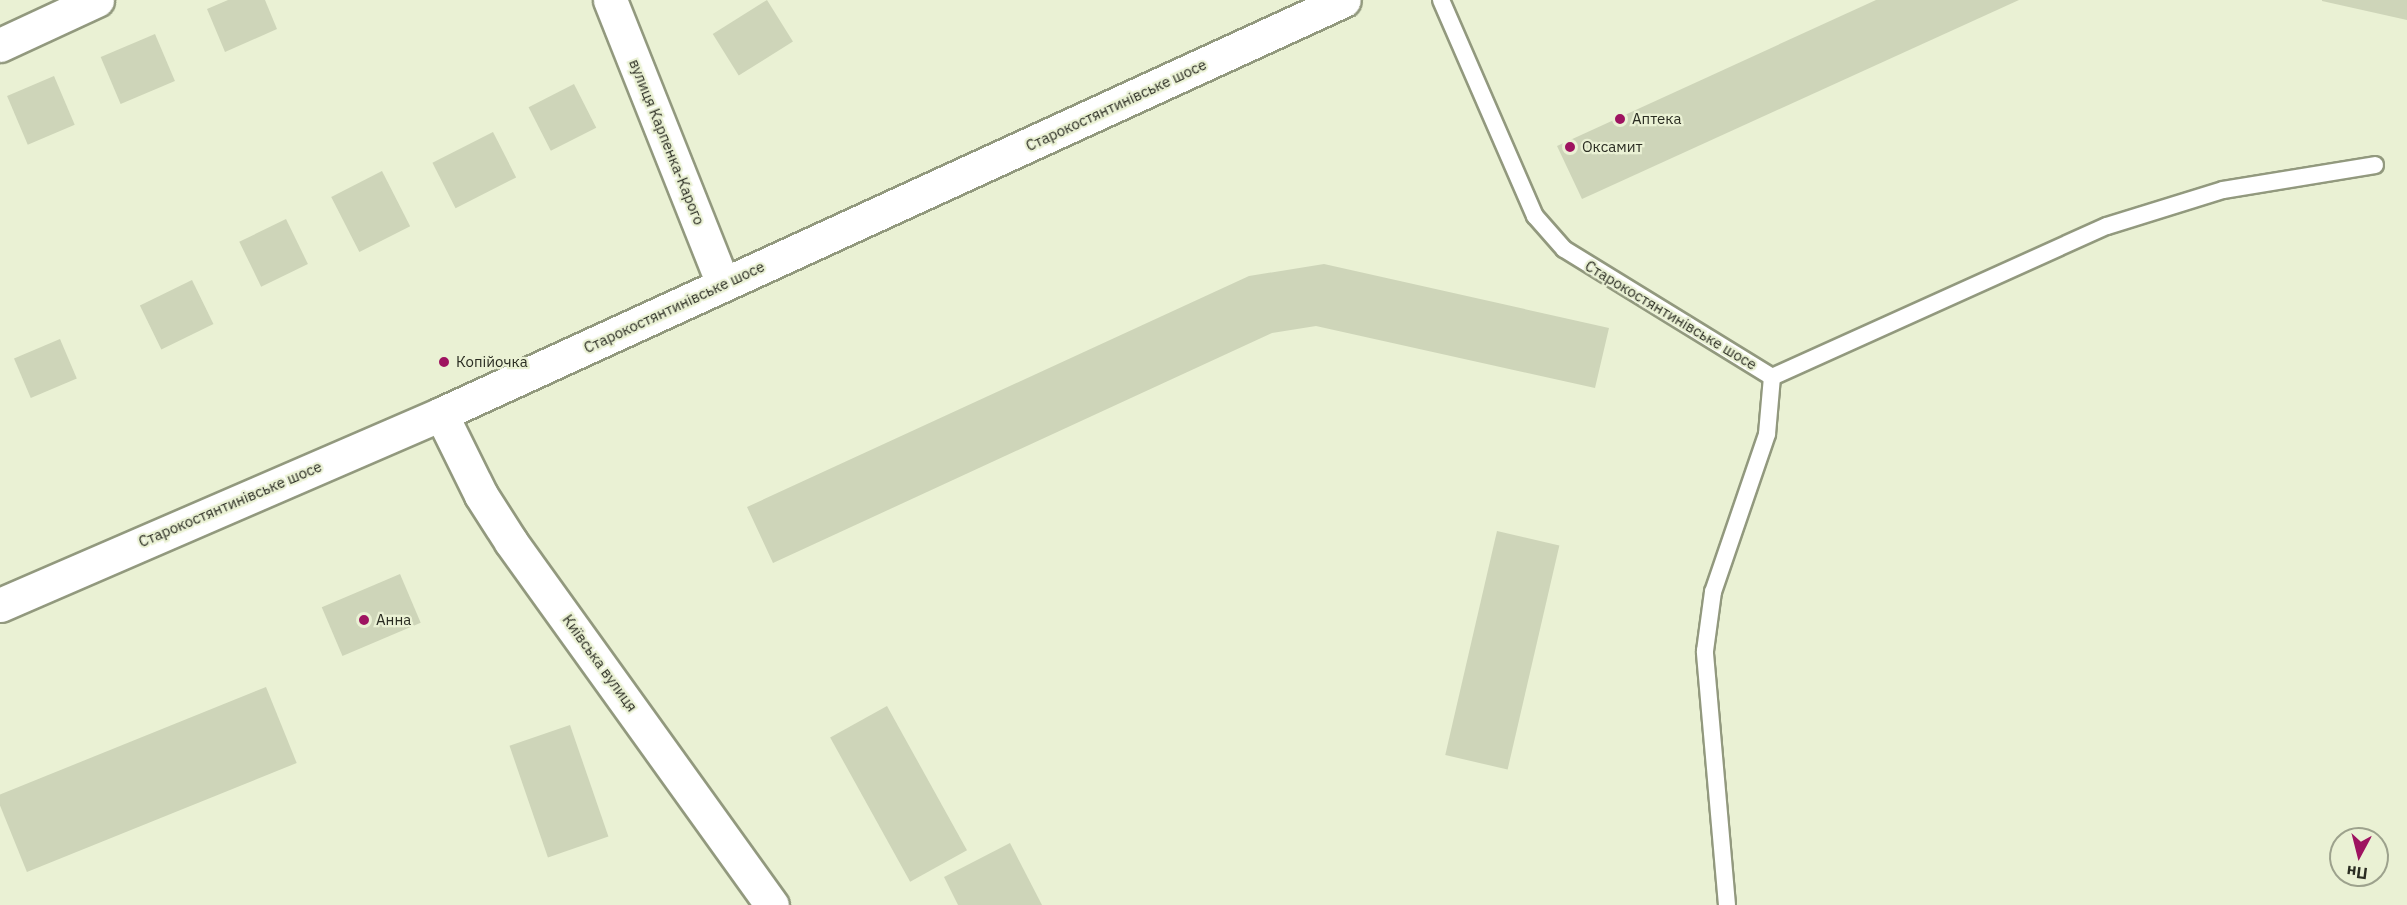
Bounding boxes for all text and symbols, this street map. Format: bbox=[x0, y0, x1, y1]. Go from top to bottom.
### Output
street label: Старокостянтинівське шосе bbox=[1023, 55, 1209, 155]
street label: вулиця Карпенка-Карого bbox=[625, 56, 709, 228]
place label: Аптека bbox=[1632, 110, 1681, 128]
marker: Аптека bbox=[1613, 112, 1627, 126]
place label: Оксамит bbox=[1582, 138, 1643, 156]
marker: Оксамит bbox=[1563, 140, 1577, 154]
street label: Старокостянтинівське шосе bbox=[581, 257, 767, 357]
street label: Старокостянтинівське шосе bbox=[1582, 257, 1760, 373]
place label: Копійочка bbox=[456, 353, 528, 371]
marker: Копійочка bbox=[437, 355, 451, 369]
street label: Старокостянтинівське шосе bbox=[136, 457, 324, 551]
place label: Анна bbox=[376, 611, 411, 629]
street label: Київська вулиця bbox=[559, 611, 641, 715]
marker: Анна bbox=[357, 613, 371, 627]
north arrow bbox=[2329, 827, 2389, 887]
text: Пн bbox=[2345, 862, 2369, 884]

